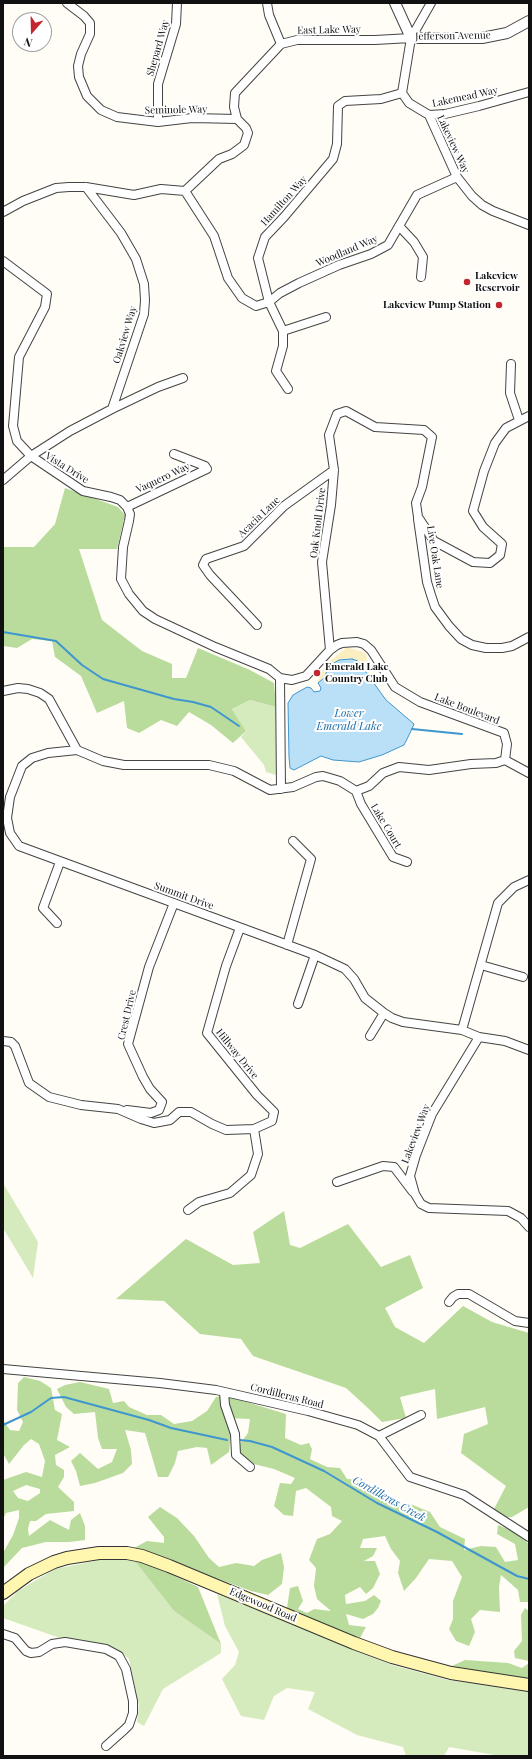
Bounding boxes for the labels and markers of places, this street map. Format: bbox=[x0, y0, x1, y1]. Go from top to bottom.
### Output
place label: Lakeview Reservoir bbox=[475, 270, 520, 294]
marker: Lakeview Reservoir bbox=[462, 277, 472, 287]
place label: Lakeview Pump Station bbox=[383, 299, 491, 311]
marker: Lakeview Pump Station bbox=[494, 300, 504, 310]
place label: Emerald Lake Country Club bbox=[325, 661, 388, 684]
marker: Emerald Lake Country Club bbox=[312, 668, 322, 678]

